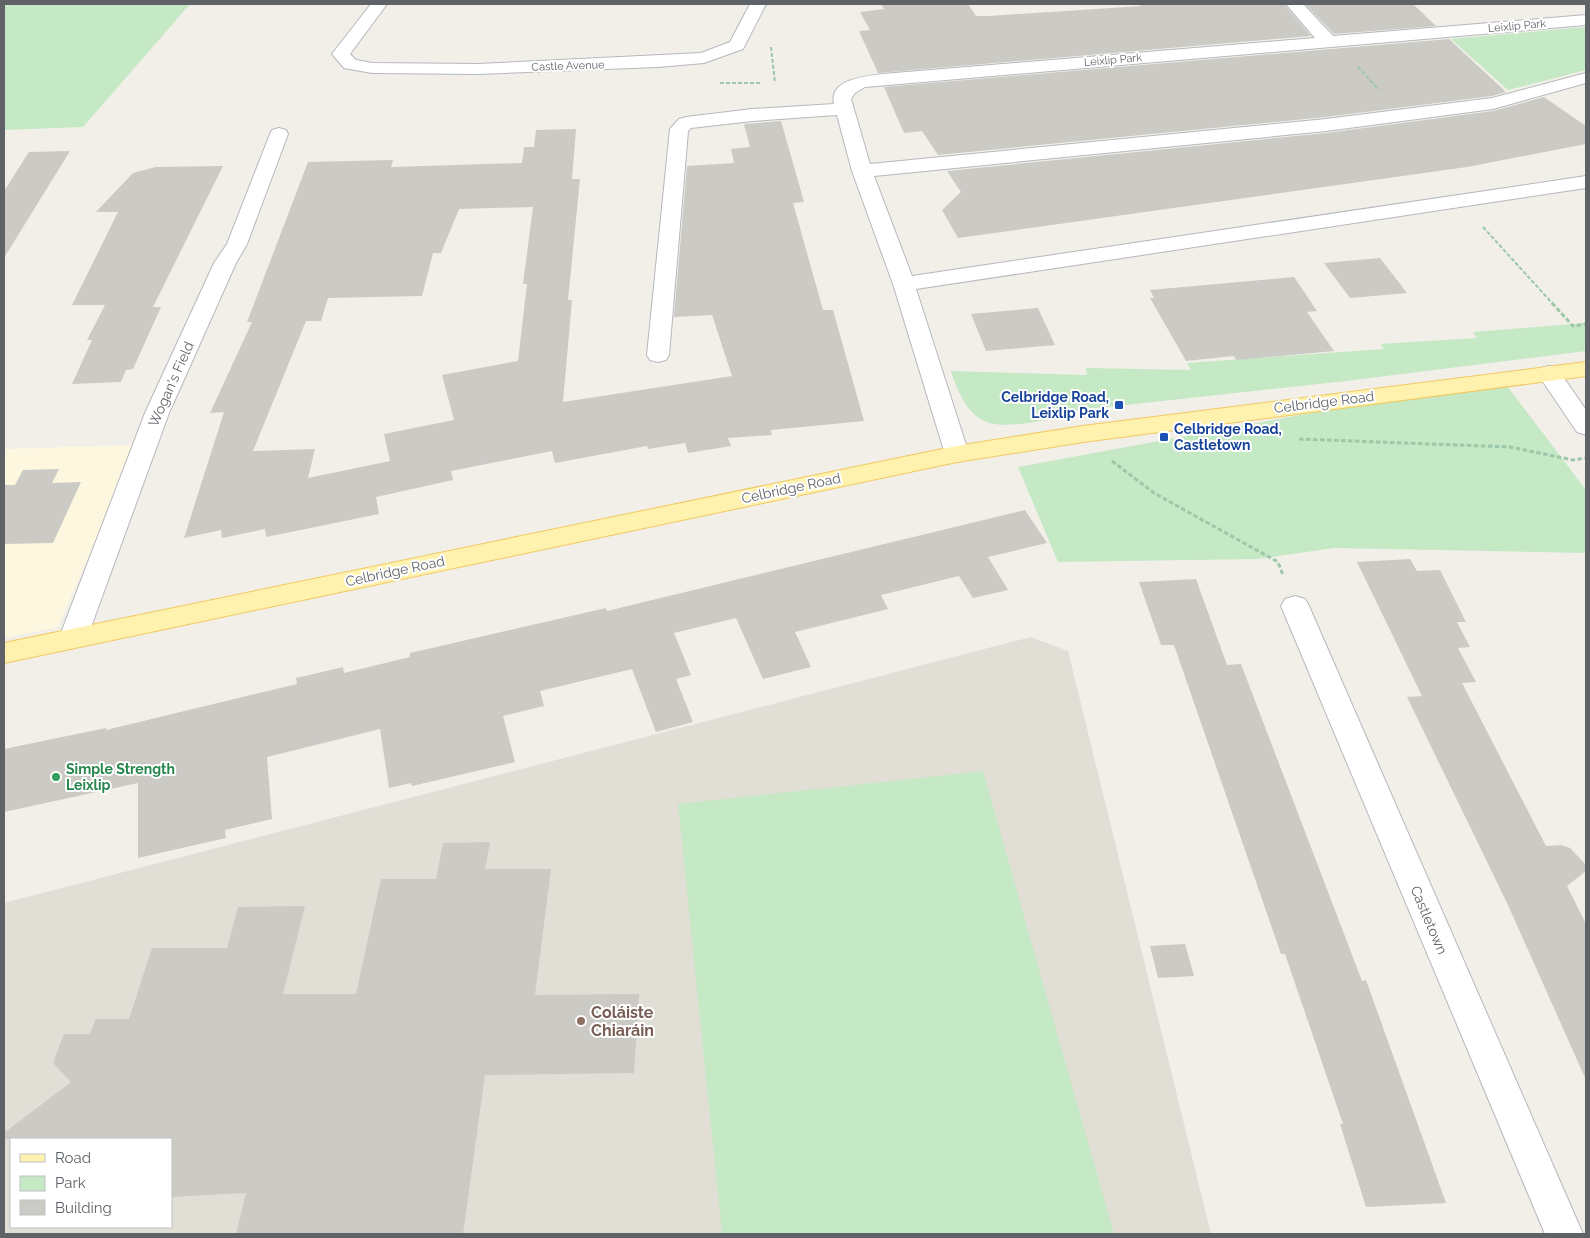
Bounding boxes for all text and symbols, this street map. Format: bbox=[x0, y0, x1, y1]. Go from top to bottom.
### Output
street label: Leixlip Park bbox=[1487, 17, 1547, 35]
street label: Leixlip Park bbox=[1083, 51, 1143, 69]
street label: Castle Avenue bbox=[531, 58, 605, 74]
street label: Wogan's Field bbox=[145, 339, 197, 429]
street label: Celbridge Road bbox=[1273, 388, 1375, 416]
place label: Celbridge Road, Leixlip Park bbox=[1001, 389, 1109, 421]
marker: Celbridge Road, Leixlip Park bbox=[1113, 399, 1125, 411]
place label: Celbridge Road, Castletown bbox=[1174, 421, 1282, 453]
marker: Celbridge Road, Castletown bbox=[1158, 431, 1170, 443]
street label: Celbridge Road bbox=[740, 470, 842, 506]
street label: Celbridge Road bbox=[344, 553, 446, 589]
place label: Simple Strength Leixlip bbox=[66, 761, 175, 793]
marker: Simple Strength Leixlip bbox=[50, 771, 62, 783]
street label: Castletown bbox=[1407, 883, 1451, 957]
place label: Coláiste Chiaráin bbox=[591, 1003, 654, 1040]
marker: Coláiste Chiaráin bbox=[575, 1015, 587, 1027]
legend bbox=[10, 1138, 172, 1228]
text: Road bbox=[55, 1149, 91, 1167]
text: Park bbox=[55, 1174, 86, 1192]
text: Building bbox=[55, 1199, 112, 1217]

